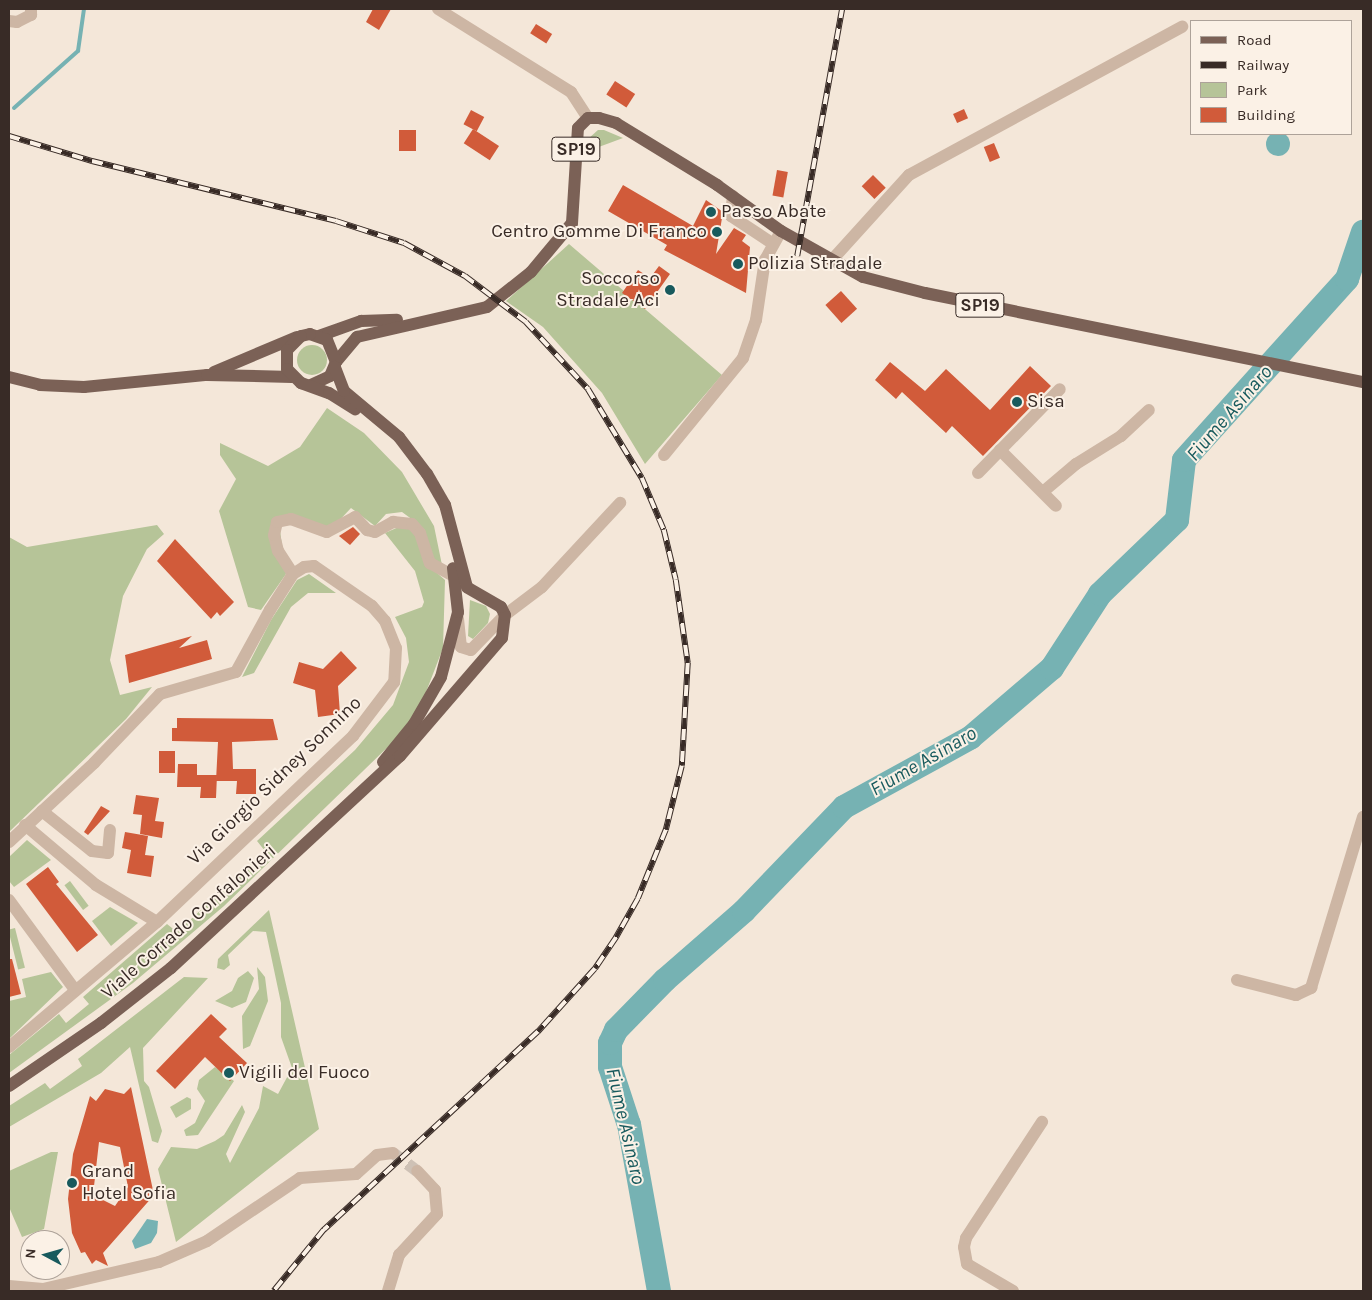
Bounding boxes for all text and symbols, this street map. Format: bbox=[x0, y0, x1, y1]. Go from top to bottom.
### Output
legend bbox=[1190, 20, 1352, 135]
text: Road bbox=[1237, 31, 1272, 49]
text: Railway bbox=[1237, 56, 1289, 74]
text: Park bbox=[1237, 81, 1267, 99]
text: Building bbox=[1237, 106, 1295, 124]
road number: SP19 bbox=[551, 134, 601, 164]
place label: Passo Abate bbox=[721, 201, 826, 223]
marker: Passo Abate bbox=[705, 206, 717, 218]
place label: Centro Gomme Di Franco bbox=[491, 221, 707, 243]
marker: Centro Gomme Di Franco bbox=[711, 226, 723, 238]
place label: Polizia Stradale bbox=[748, 253, 882, 275]
marker: Polizia Stradale bbox=[732, 258, 744, 270]
place label: Soccorso Stradale Aci bbox=[556, 268, 660, 312]
marker: Soccorso Stradale Aci bbox=[664, 284, 676, 296]
road number: SP19 bbox=[955, 290, 1005, 320]
water label: Fiume Asinaro bbox=[1181, 360, 1277, 466]
place label: Sisa bbox=[1027, 391, 1065, 413]
marker: Sisa bbox=[1011, 396, 1023, 408]
street label: Via Giorgio Sidney Sonnino bbox=[183, 692, 367, 870]
water label: Fiume Asinaro bbox=[866, 721, 980, 801]
street label: Viale Corrado Confalonieri bbox=[97, 840, 281, 1004]
place label: Vigili del Fuoco bbox=[239, 1062, 370, 1084]
water label: Fiume Asinaro bbox=[601, 1065, 651, 1187]
marker: Vigili del Fuoco bbox=[223, 1067, 235, 1079]
place label: Grand Hotel Sofia bbox=[82, 1161, 176, 1205]
marker: Grand Hotel Sofia bbox=[66, 1177, 78, 1189]
north arrow bbox=[20, 1230, 70, 1280]
text: N bbox=[22, 1248, 40, 1259]

